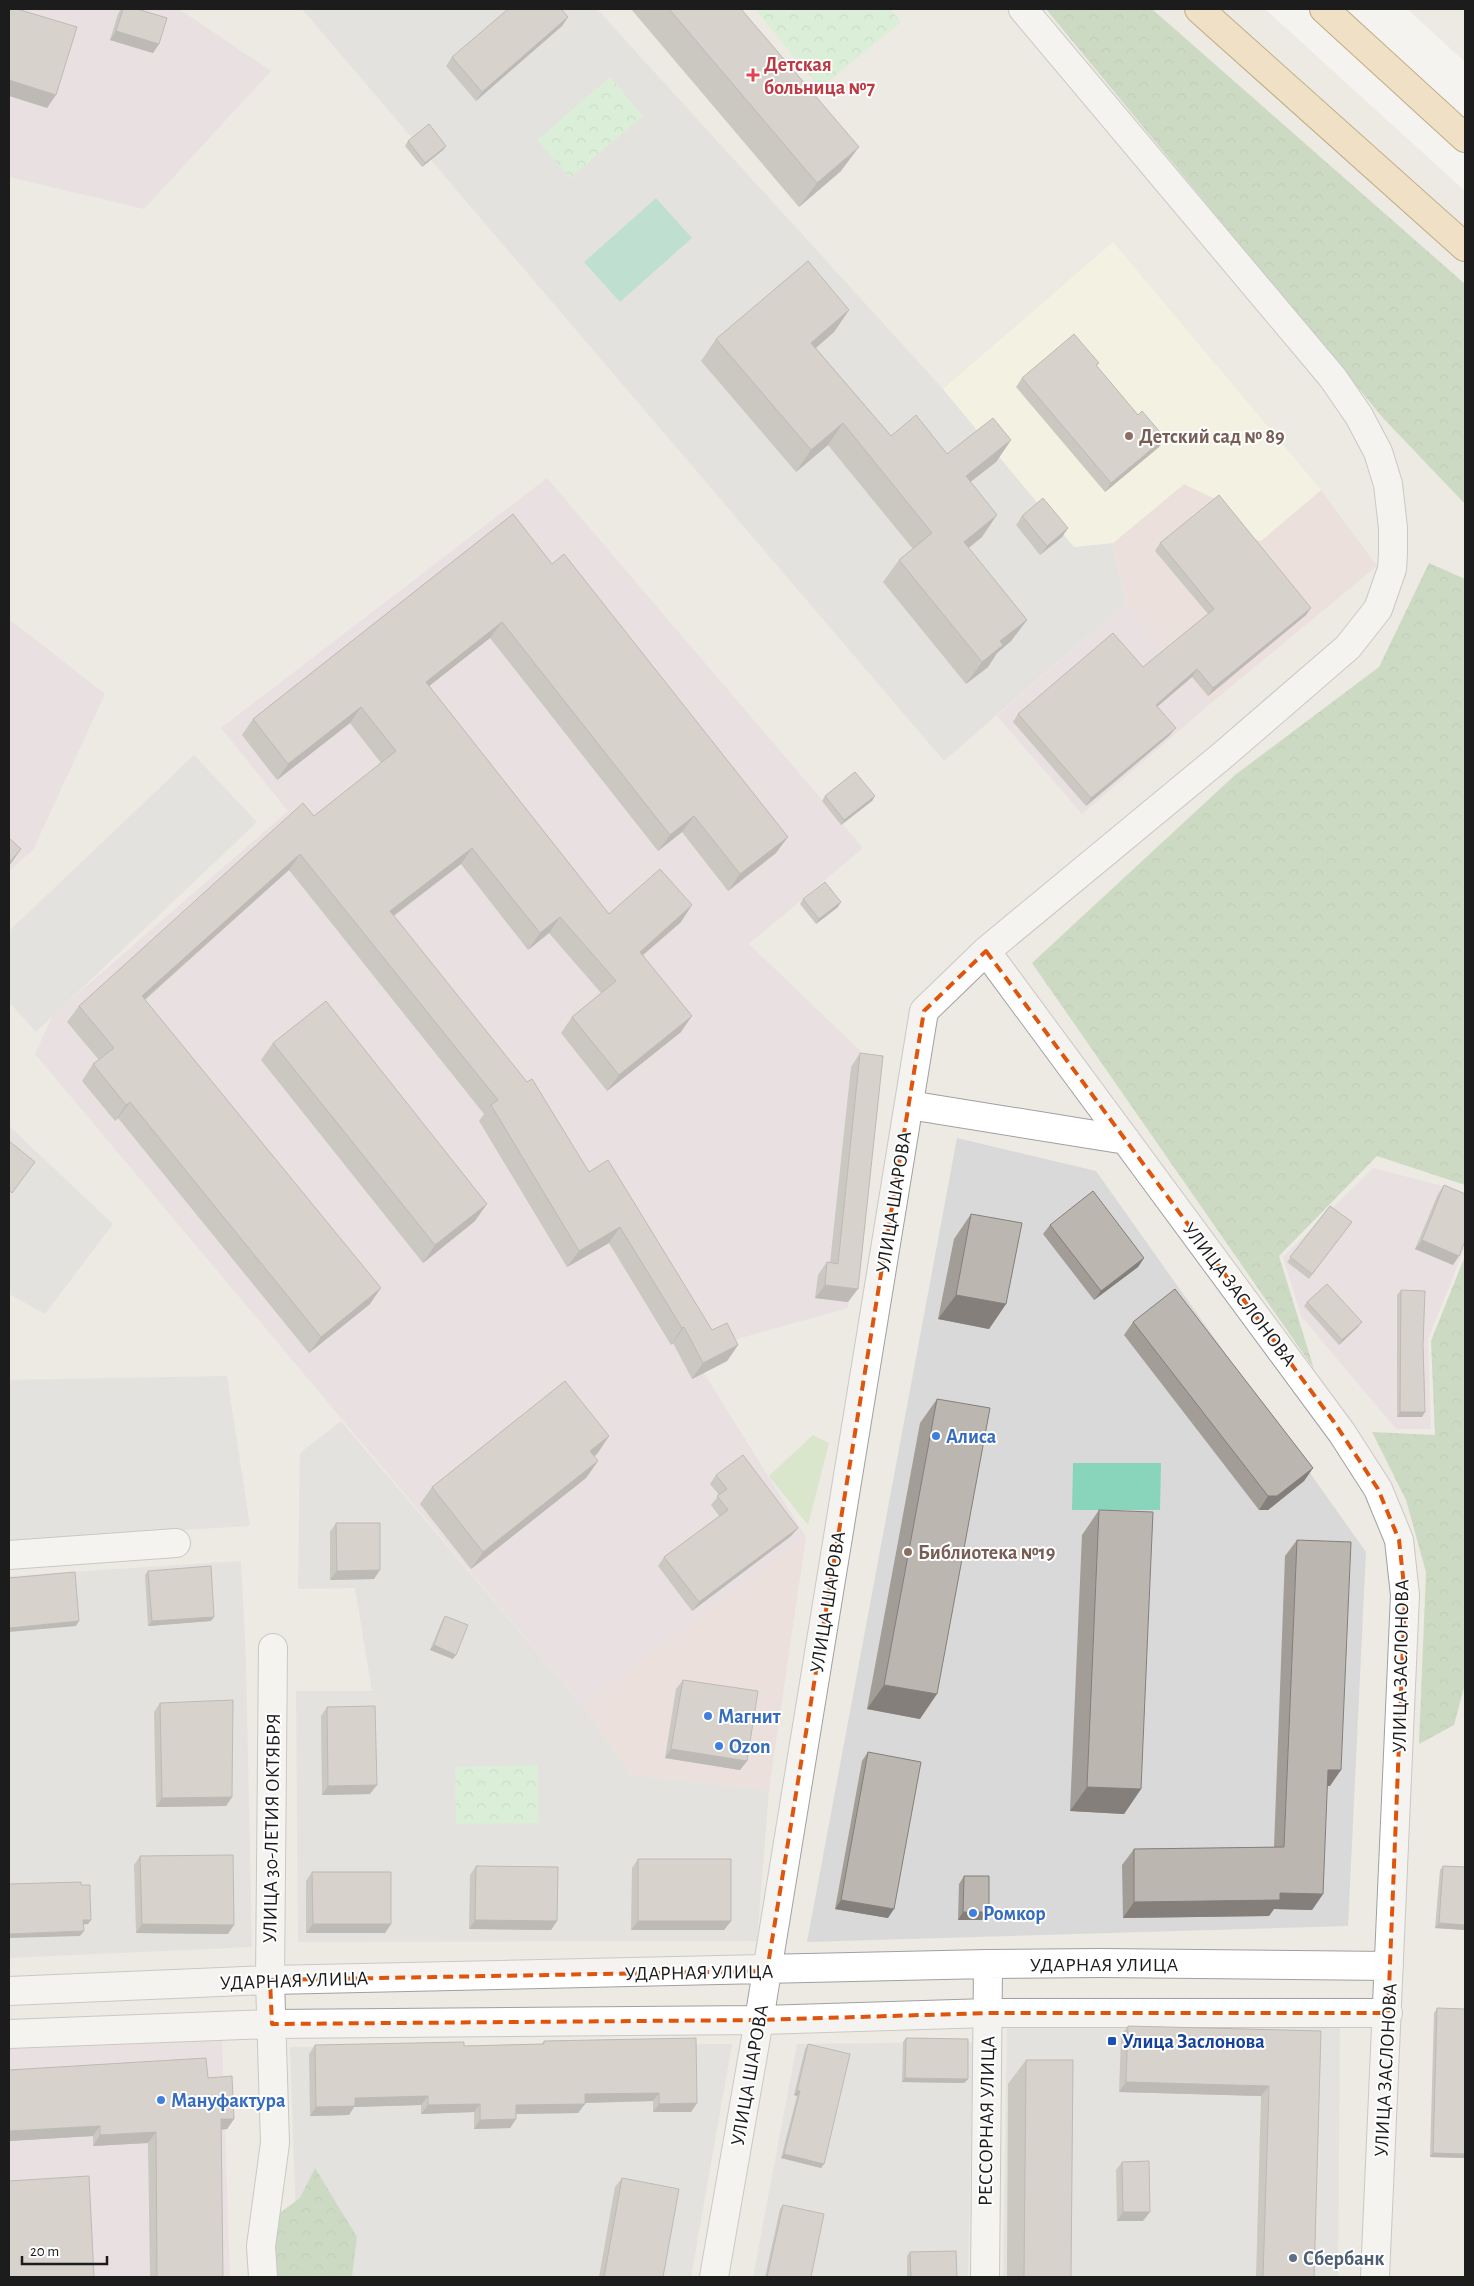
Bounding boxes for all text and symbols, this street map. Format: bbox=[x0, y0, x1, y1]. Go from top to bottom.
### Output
place label: Детская больница №7 bbox=[764, 55, 875, 98]
marker: Детская больница №7 bbox=[746, 68, 760, 82]
place label: Детский сад № 89 bbox=[1139, 427, 1285, 447]
marker: Детский сад № 89 bbox=[1123, 430, 1135, 442]
street label: УЛИЦА ШАРОВА bbox=[873, 1130, 915, 1274]
street label: УЛИЦА ЗАСЛОНОВА bbox=[1179, 1219, 1300, 1370]
place label: Алиса bbox=[946, 1427, 997, 1447]
marker: Алиса bbox=[930, 1430, 942, 1442]
street label: УЛИЦА ШАРОВА bbox=[807, 1530, 849, 1674]
place label: Библиотека №19 bbox=[918, 1543, 1055, 1563]
marker: Библиотека №19 bbox=[902, 1546, 914, 1558]
street label: УЛИЦА ЗАСЛОНОВА bbox=[1389, 1579, 1413, 1753]
place label: Магнит bbox=[718, 1707, 781, 1727]
marker: Магнит bbox=[702, 1710, 714, 1722]
street label: УЛИЦА 30-ЛЕТИЯ ОКТЯБРЯ bbox=[260, 1713, 284, 1943]
place label: Ozon bbox=[729, 1737, 771, 1757]
marker: Ozon bbox=[713, 1740, 725, 1752]
place label: Ромкор bbox=[983, 1904, 1046, 1924]
marker: Ромкор bbox=[967, 1907, 979, 1919]
street label: УДАРНАЯ УЛИЦА bbox=[1030, 1955, 1179, 1975]
street label: УДАРНАЯ УЛИЦА bbox=[625, 1962, 774, 1984]
street label: УДАРНАЯ УЛИЦА bbox=[219, 1968, 369, 1994]
street label: УЛИЦА ЗАСЛОНОВА bbox=[1371, 1982, 1401, 2157]
street label: УЛИЦА ШАРОВА bbox=[728, 2003, 772, 2147]
place label: Улица Заслонова bbox=[1122, 2032, 1265, 2052]
marker: Улица Заслонова bbox=[1106, 2035, 1118, 2047]
street label: РЕССОРНАЯ УЛИЦА bbox=[976, 2036, 998, 2206]
place label: Мануфактура bbox=[171, 2091, 286, 2111]
marker: Мануфактура bbox=[155, 2094, 167, 2106]
scale bar bbox=[22, 2234, 108, 2266]
text: 20 m bbox=[30, 2244, 59, 2259]
place label: Сбербанк bbox=[1303, 2249, 1384, 2269]
marker: Сбербанк bbox=[1287, 2252, 1299, 2264]

